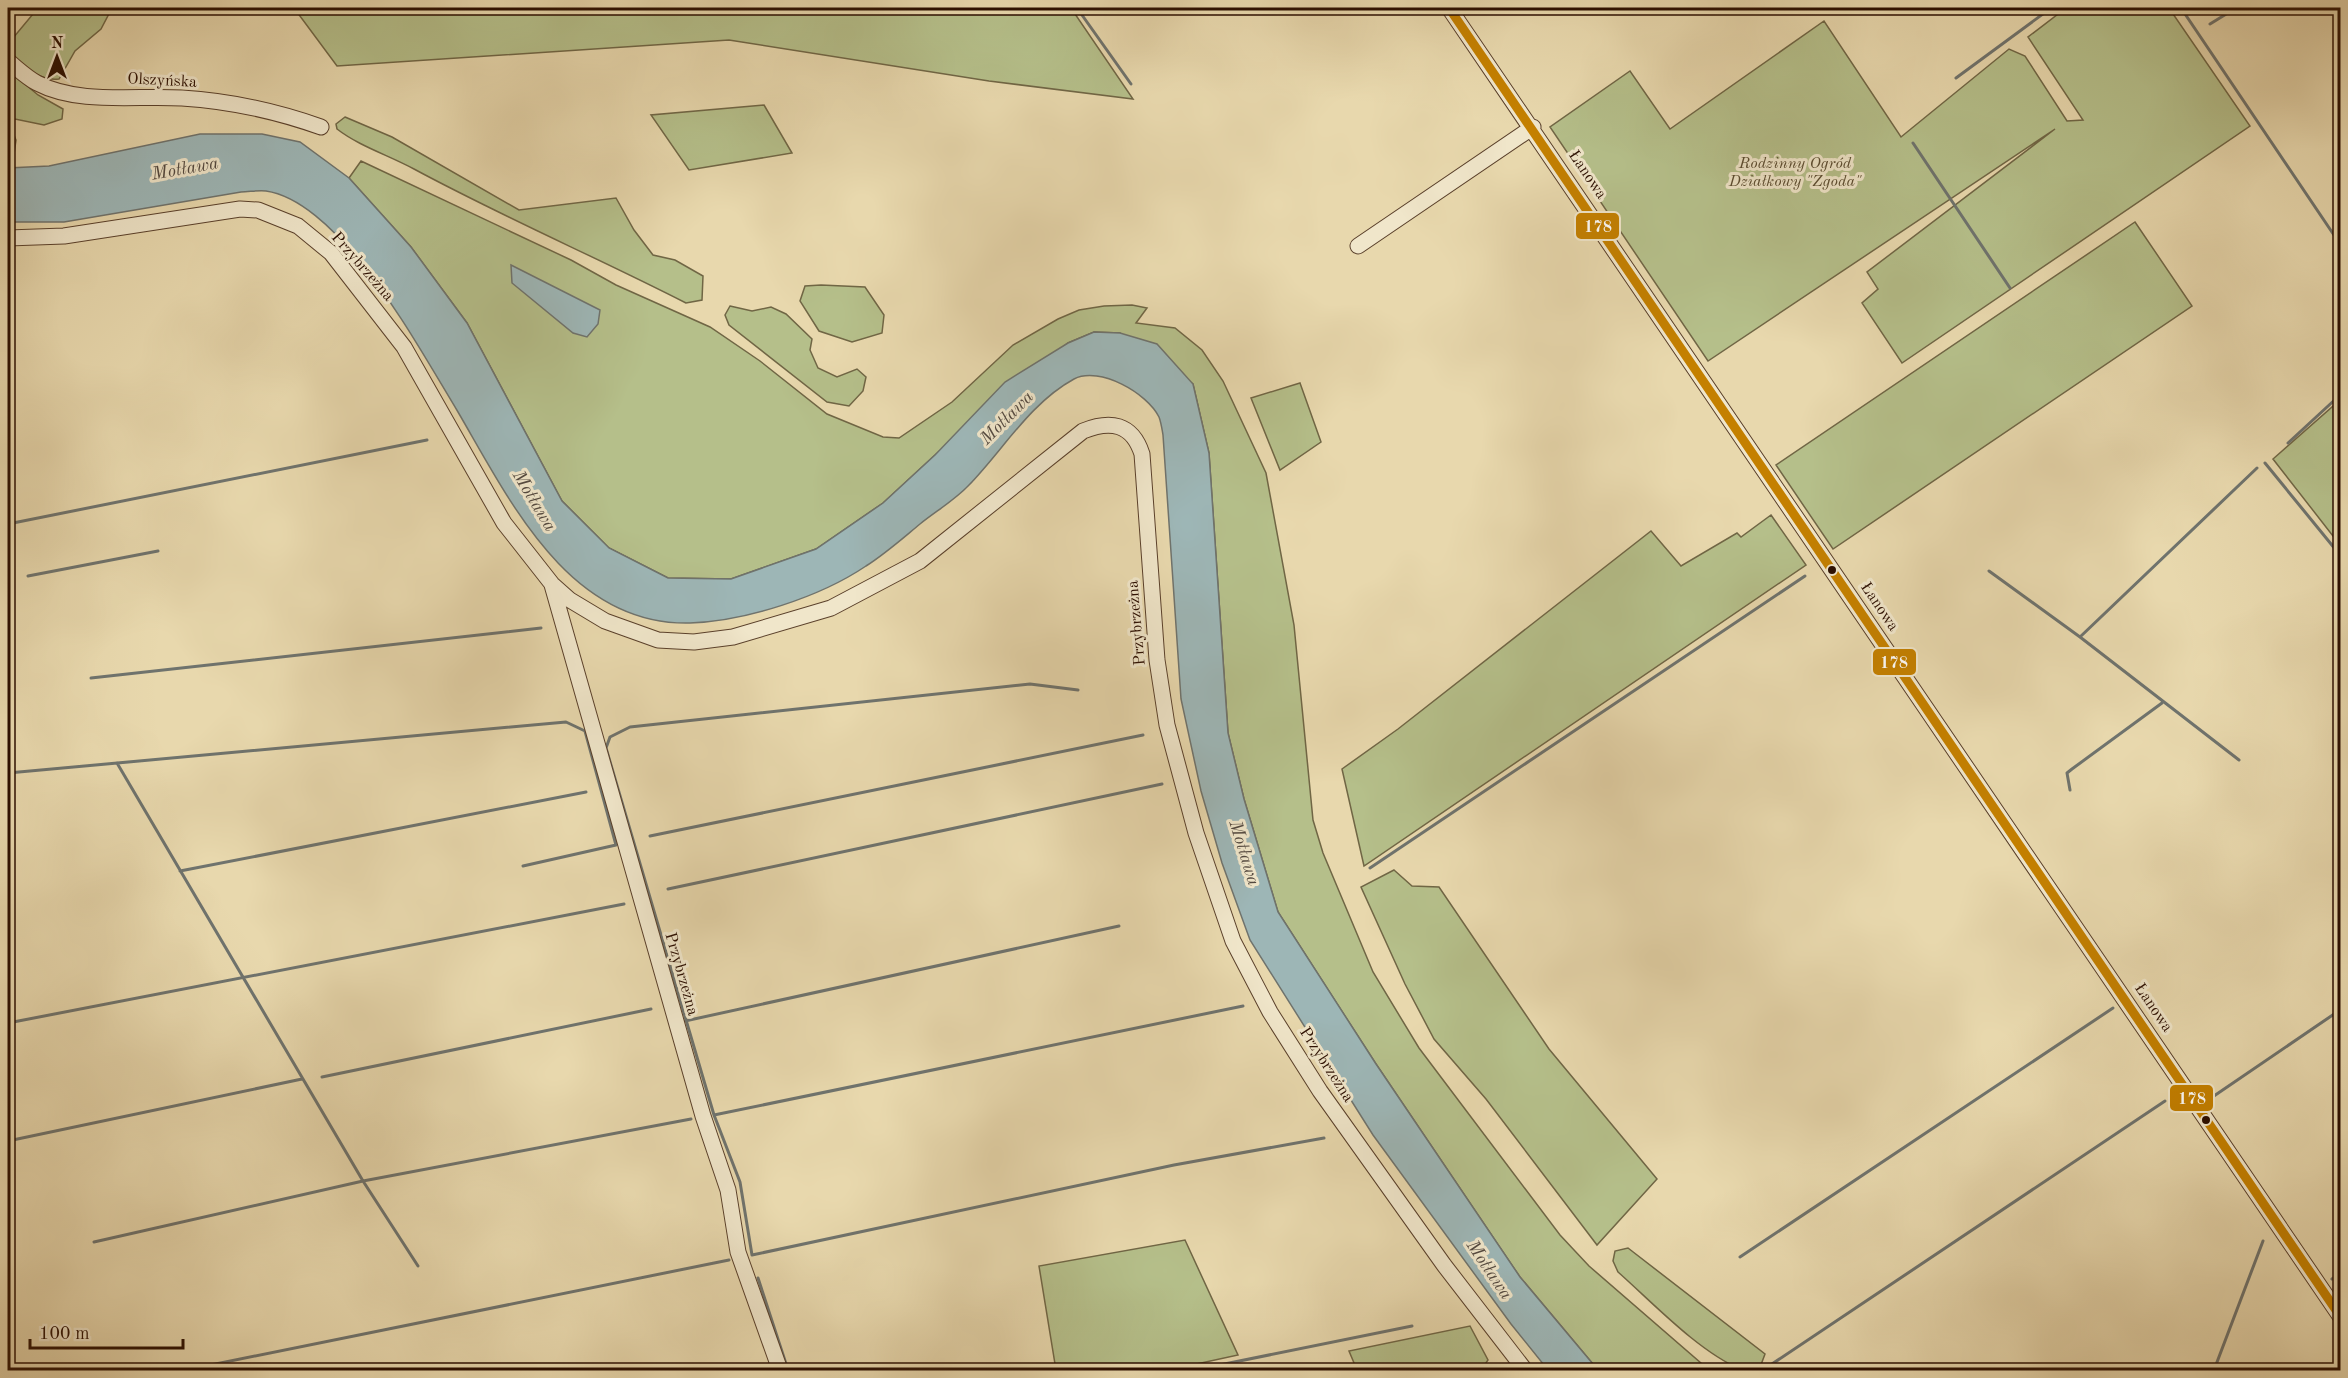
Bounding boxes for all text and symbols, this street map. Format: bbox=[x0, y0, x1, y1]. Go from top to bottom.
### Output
north arrow bbox=[27, 27, 87, 87]
text: N bbox=[51, 36, 64, 52]
street label: Olszyńska bbox=[127, 71, 197, 91]
street label: Łanowa bbox=[1565, 148, 1609, 202]
water label: Motława bbox=[149, 154, 220, 184]
park label: Rodzinny Ogród Działkowy "Zgoda" bbox=[1728, 156, 1862, 190]
line badge: 178 bbox=[1575, 212, 1620, 240]
text: 178 bbox=[1584, 220, 1612, 236]
street label: Przybrzeżna bbox=[328, 229, 396, 305]
water label: Motława bbox=[976, 387, 1038, 449]
water label: Motława bbox=[508, 467, 559, 535]
unlabelled marker bbox=[1826, 564, 1838, 576]
street label: Przybrzeżna bbox=[1125, 580, 1149, 666]
street label: Łanowa bbox=[1857, 580, 1901, 634]
line badge: 178 bbox=[1872, 648, 1917, 676]
text: 178 bbox=[1880, 656, 1908, 672]
water label: Motława bbox=[1225, 817, 1263, 888]
street label: Przybrzeżna bbox=[661, 931, 701, 1017]
street label: Łanowa bbox=[2131, 981, 2175, 1035]
street label: Przybrzeżna bbox=[1296, 1025, 1356, 1105]
line badge: 178 bbox=[2169, 1084, 2214, 1112]
text: 178 bbox=[2178, 1092, 2206, 1108]
unlabelled marker bbox=[2200, 1114, 2212, 1126]
water label: Motława bbox=[1462, 1236, 1516, 1303]
scale bar bbox=[30, 1312, 183, 1350]
text: 100 m bbox=[39, 1325, 90, 1343]

